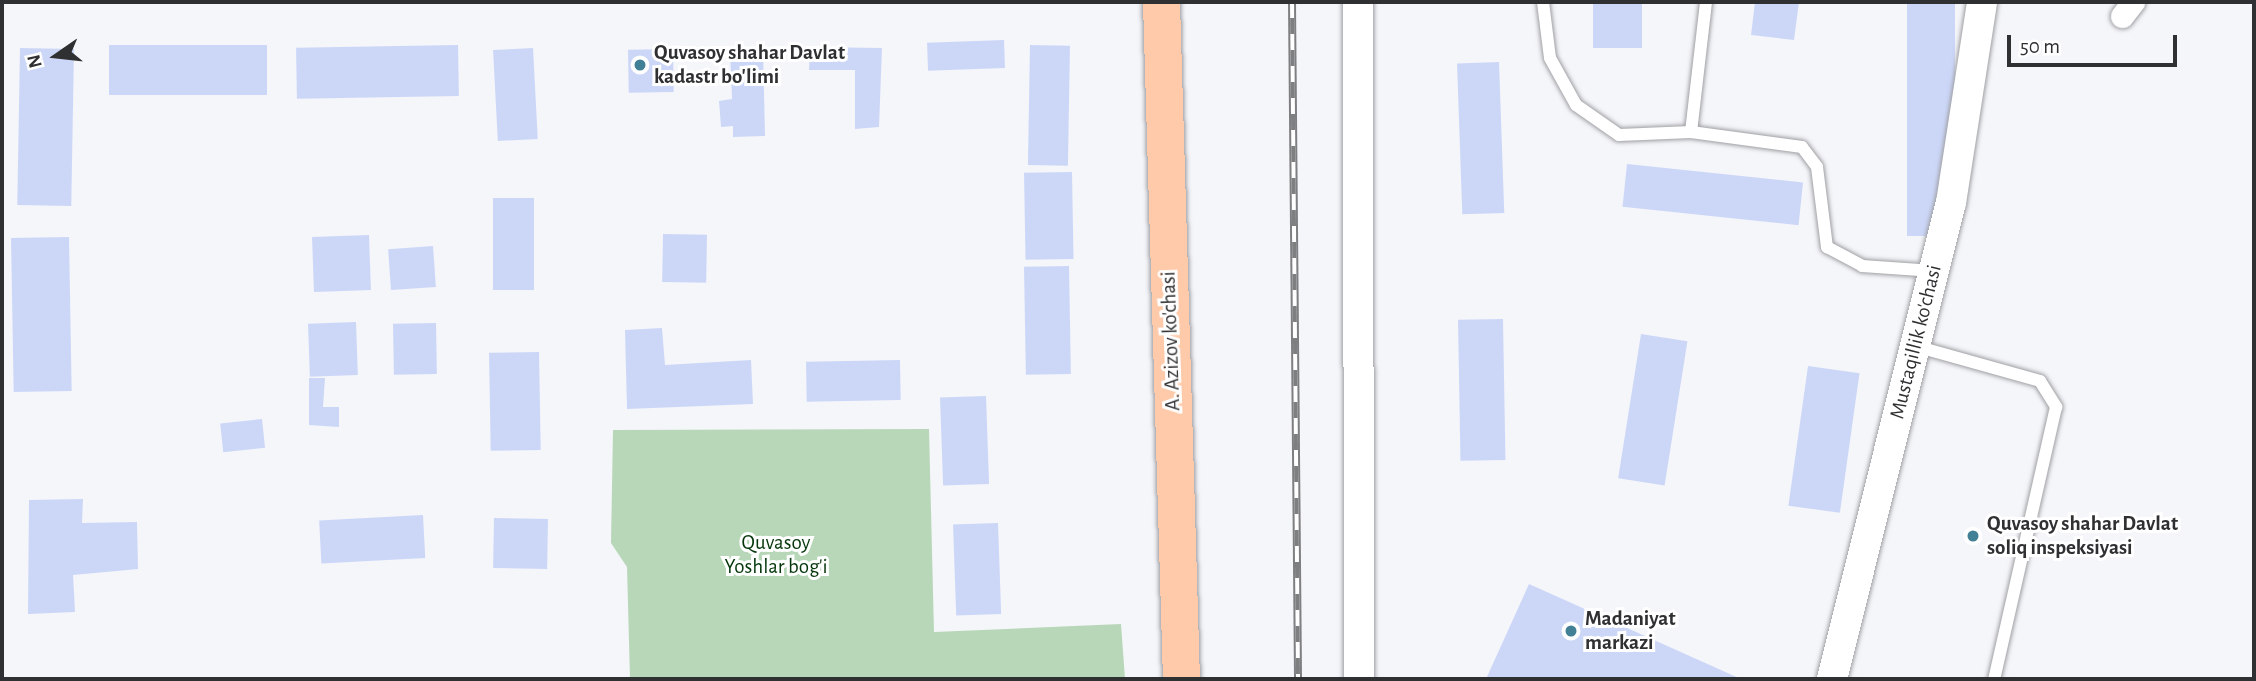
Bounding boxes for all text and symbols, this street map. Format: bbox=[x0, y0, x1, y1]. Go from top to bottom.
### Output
north arrow bbox=[21, 21, 91, 91]
scale bar bbox=[2011, 21, 2181, 65]
text: 50 m bbox=[2020, 36, 2060, 57]
place label: Quvasoy shahar Davlat kadastr bo'limi bbox=[654, 40, 845, 90]
text: N bbox=[24, 52, 46, 70]
marker: Quvasoy shahar Davlat kadastr bo'limi bbox=[632, 57, 648, 73]
street label: Mustaqillik ko'chasi bbox=[1885, 262, 1947, 422]
street label: A. Azizov ko'chasi bbox=[1156, 271, 1186, 411]
place label: Quvasoy shahar Davlat soliq inspeksiyasi bbox=[1987, 511, 2178, 561]
marker: Quvasoy shahar Davlat soliq inspeksiyasi bbox=[1965, 528, 1981, 544]
park label: Quvasoy Yoshlar bog'i bbox=[724, 530, 828, 580]
place label: Madaniyat markazi bbox=[1585, 606, 1676, 656]
marker: Madaniyat markazi bbox=[1563, 623, 1579, 639]

